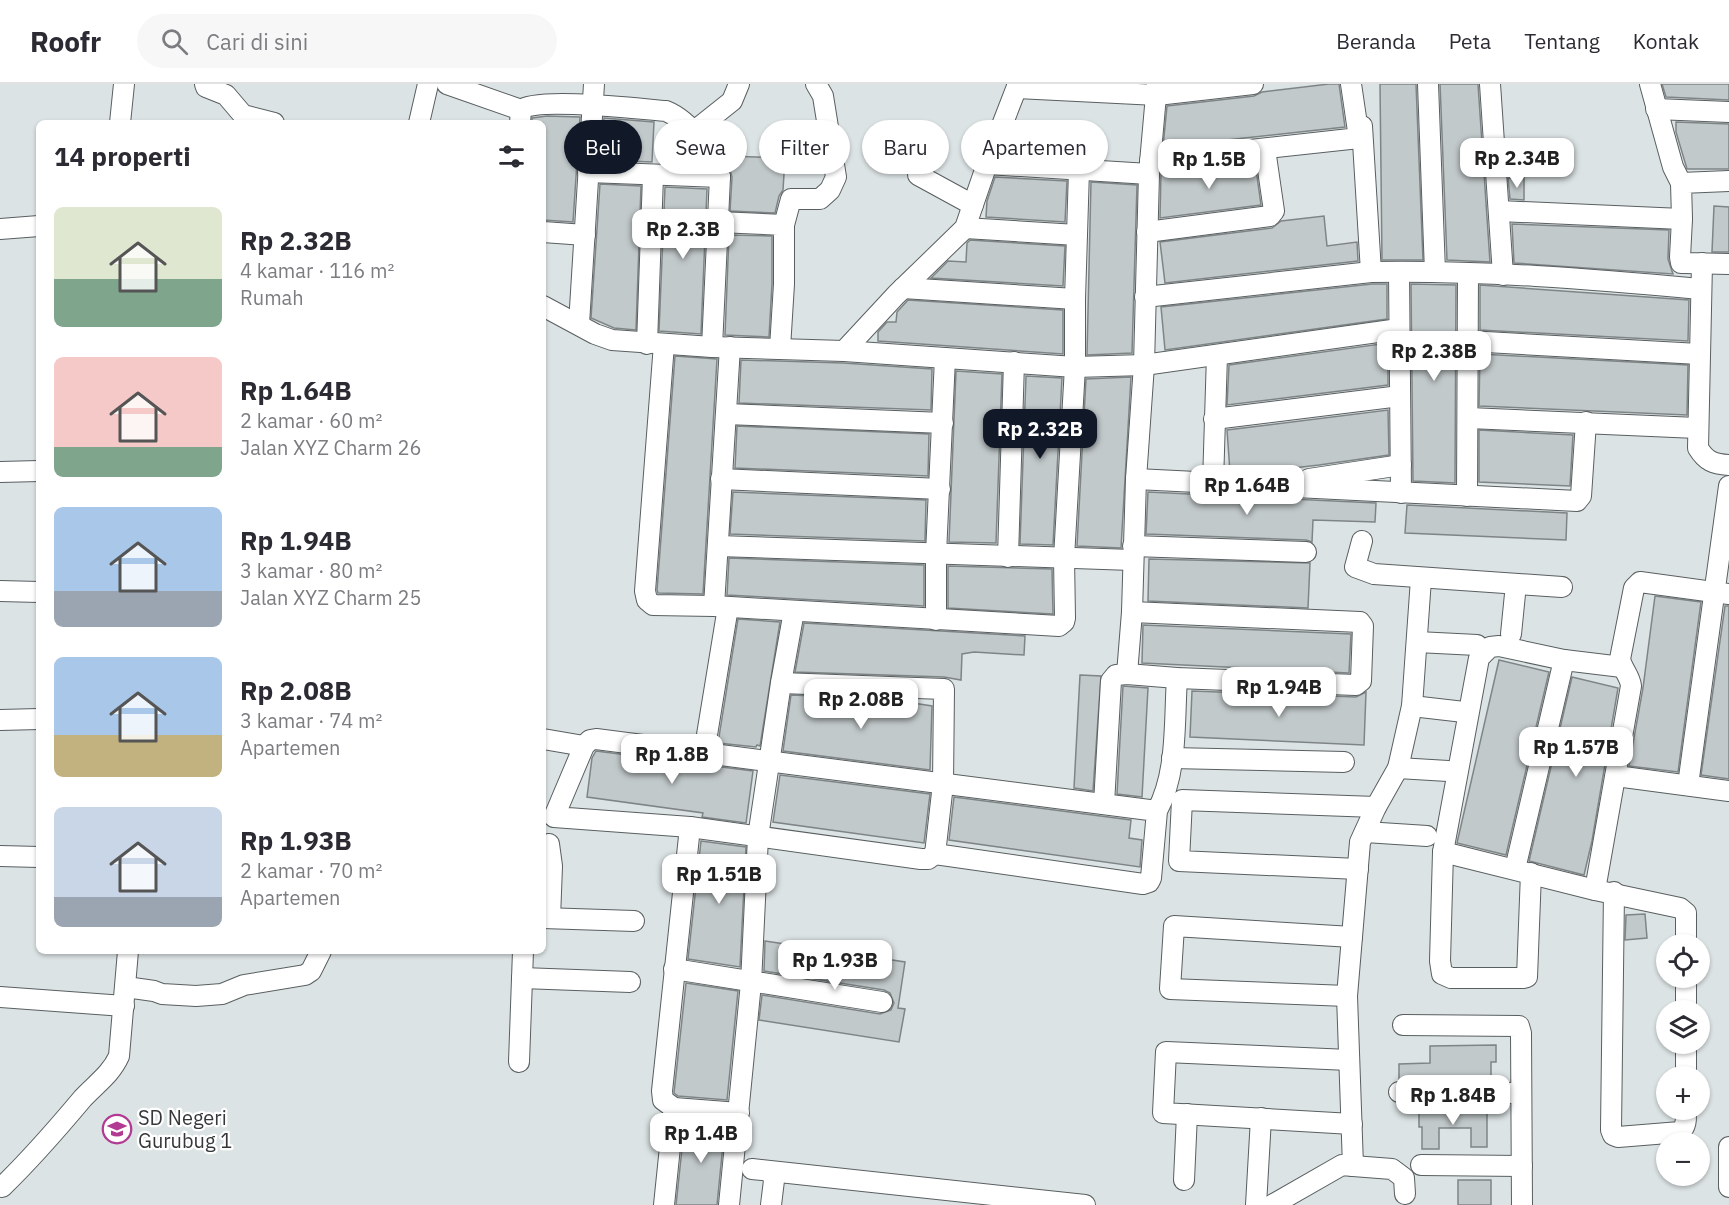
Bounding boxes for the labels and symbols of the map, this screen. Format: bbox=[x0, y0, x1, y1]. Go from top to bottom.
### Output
pin: Rp 2.34B bbox=[1455, 138, 1579, 189]
pin: Rp 1.5B bbox=[1154, 139, 1264, 190]
pin: Rp 2.3B bbox=[628, 209, 738, 260]
pin: Rp 2.38B bbox=[1372, 331, 1496, 382]
pin: Rp 2.32B bbox=[978, 409, 1102, 460]
pin: Rp 1.64B bbox=[1185, 465, 1309, 516]
pin: Rp 1.94B bbox=[1217, 667, 1341, 718]
pin: Rp 2.08B bbox=[799, 679, 923, 730]
pin: Rp 1.57B bbox=[1514, 727, 1638, 778]
pin: Rp 1.8B bbox=[617, 734, 727, 785]
pin: Rp 1.51B bbox=[657, 854, 781, 905]
pin: Rp 1.93B bbox=[773, 940, 897, 991]
pin: Rp 1.84B bbox=[1391, 1075, 1515, 1126]
place label: SD Negeri Gurubug 1 bbox=[138, 1104, 232, 1154]
school or university icon: SD Negeri Gurubug 1 bbox=[101, 1113, 133, 1145]
pin: Rp 1.4B bbox=[646, 1113, 756, 1164]

